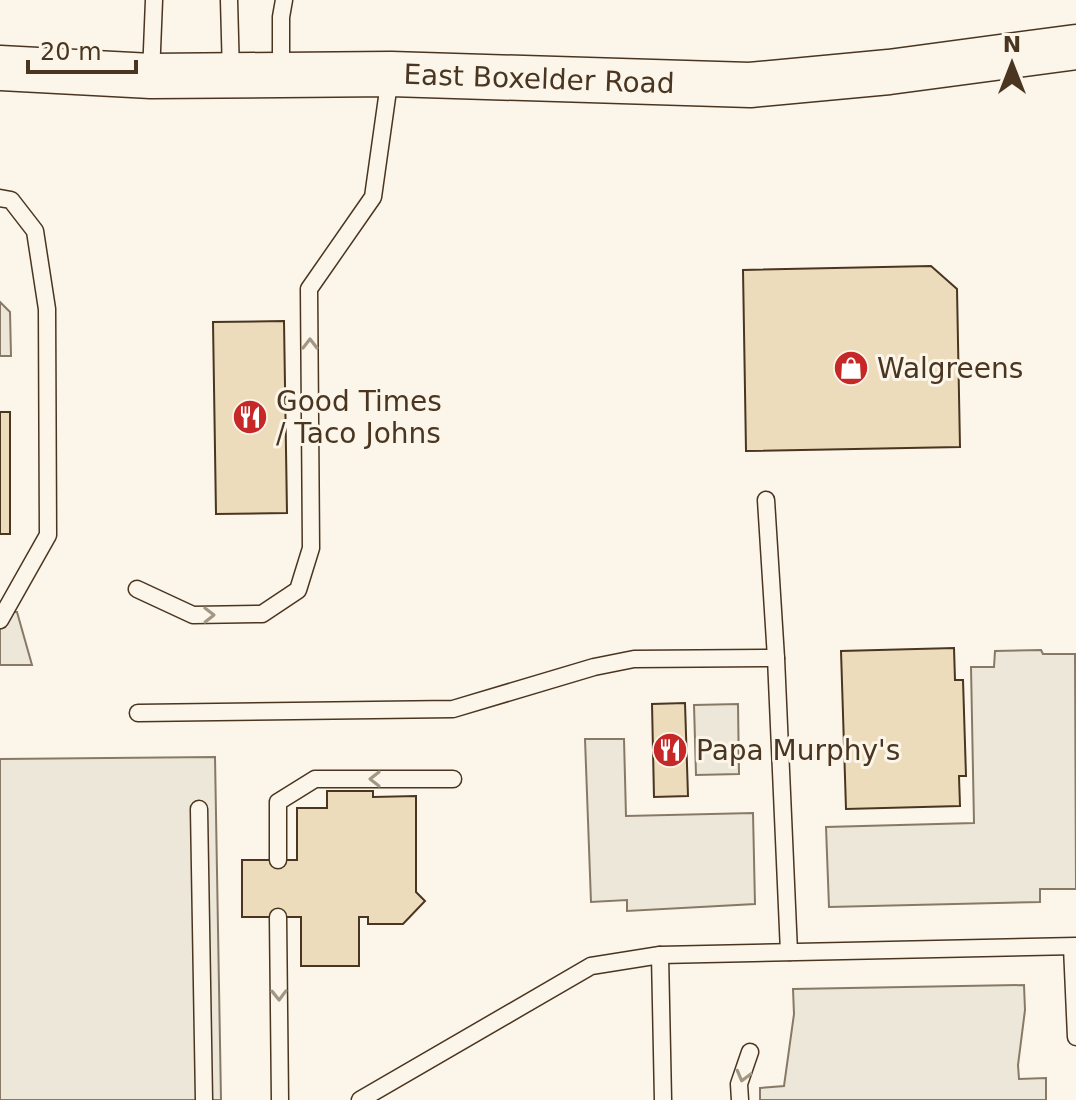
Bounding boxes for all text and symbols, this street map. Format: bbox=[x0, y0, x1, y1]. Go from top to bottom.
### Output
scale bar bbox=[28, 24, 136, 74]
north arrow bbox=[972, 24, 1052, 104]
text: N bbox=[1003, 32, 1021, 57]
text: 20 m bbox=[40, 38, 102, 66]
street label: East Boxelder Road bbox=[403, 58, 675, 100]
one-way arrow bbox=[301, 337, 318, 350]
shop icon: Walgreens bbox=[832, 349, 870, 387]
place label: Walgreens bbox=[877, 352, 1023, 385]
place label: Good Times / Taco Johns bbox=[276, 385, 442, 450]
restaurant icon: Good Times / Taco Johns bbox=[231, 398, 269, 436]
one-way arrow bbox=[203, 606, 216, 624]
restaurant icon: Papa Murphy's bbox=[651, 731, 689, 769]
place label: Papa Murphy's bbox=[696, 734, 900, 767]
one-way arrow bbox=[368, 770, 381, 788]
one-way arrow bbox=[270, 989, 288, 1002]
one-way arrow bbox=[735, 1068, 752, 1082]

